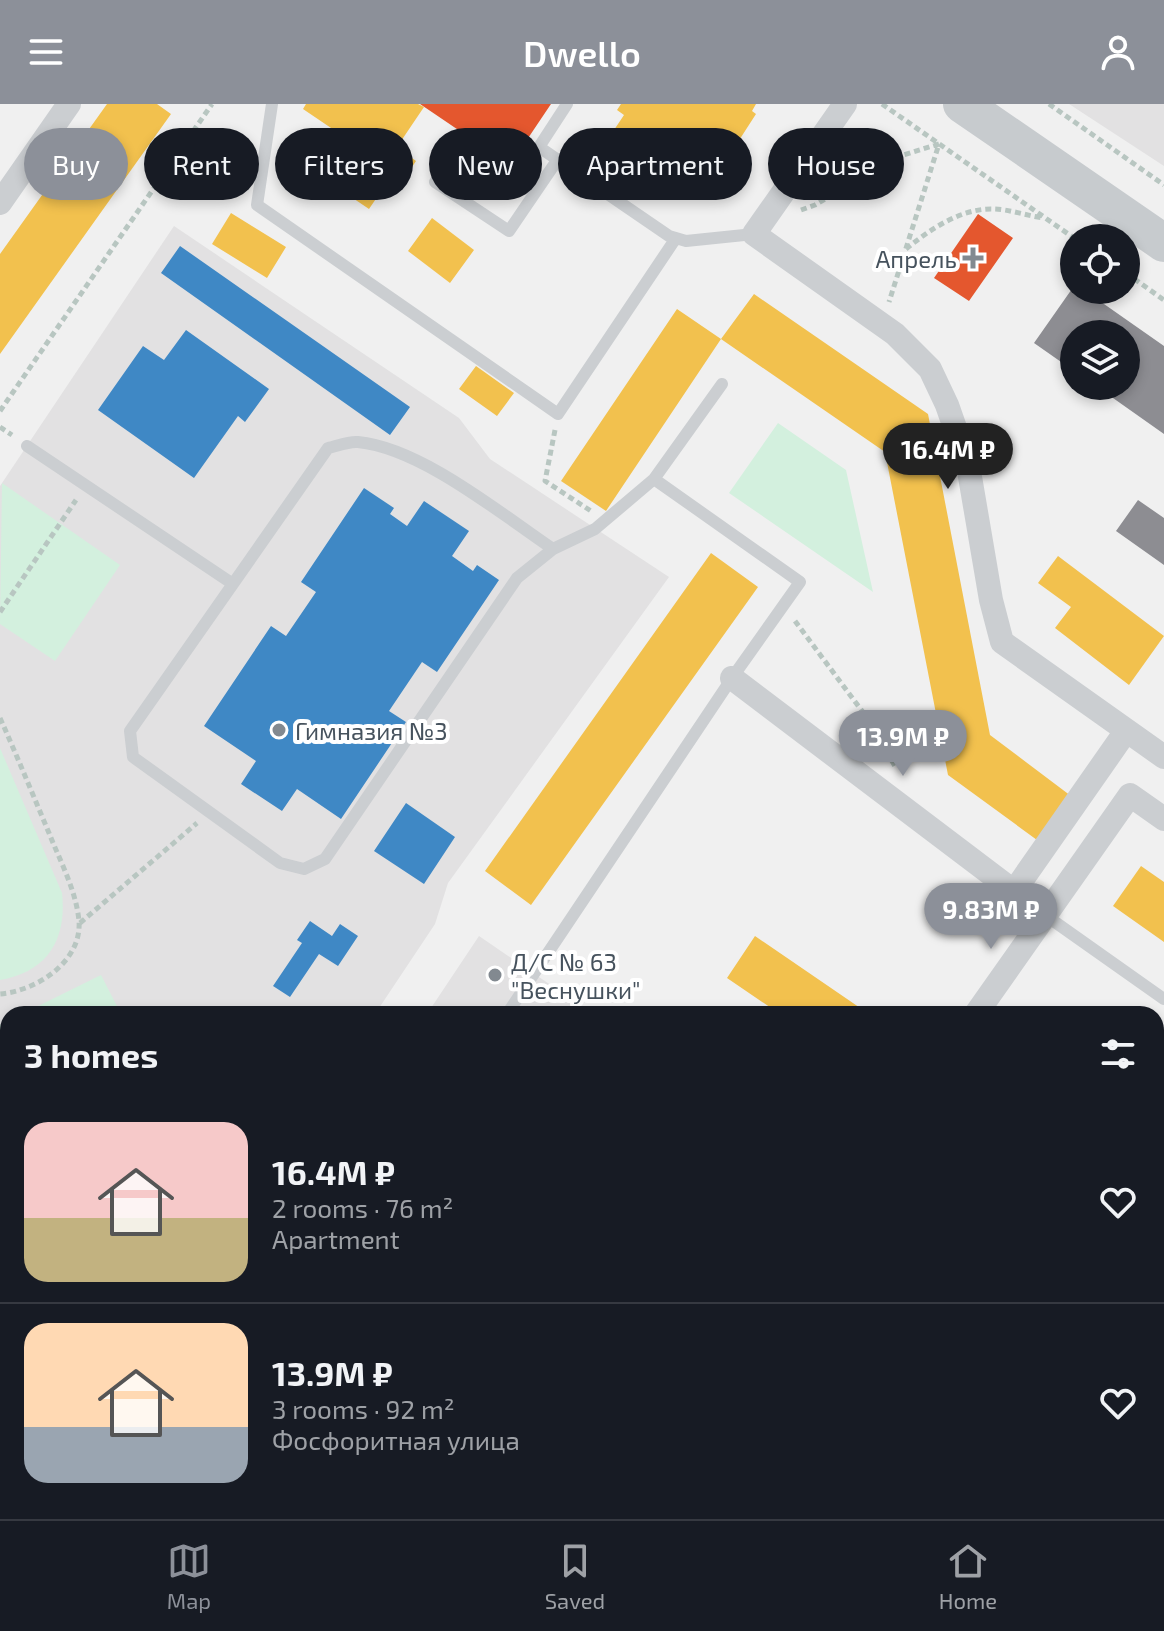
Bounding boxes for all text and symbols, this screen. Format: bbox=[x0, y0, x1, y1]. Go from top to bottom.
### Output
icon: menu bbox=[24, 30, 68, 74]
icon: person bbox=[1096, 30, 1140, 74]
text: Dwello bbox=[523, 31, 641, 74]
chip: Buy bbox=[24, 128, 128, 200]
chip: Rent bbox=[144, 128, 259, 200]
chip: Filters bbox=[275, 128, 413, 200]
chip: New bbox=[429, 128, 542, 200]
chip: Apartment bbox=[558, 128, 752, 200]
chip: House bbox=[768, 128, 904, 200]
map controls bbox=[1060, 224, 1140, 400]
button: locate bbox=[1060, 224, 1140, 304]
place label: Апрель bbox=[875, 244, 957, 273]
marker: Апрель bbox=[964, 249, 982, 267]
button: layers bbox=[1060, 320, 1140, 400]
pin: 16.4M ₽ bbox=[874, 423, 1022, 491]
text: 16.4M ₽ bbox=[901, 433, 995, 464]
pin: 13.9M ₽ bbox=[829, 710, 977, 778]
place label: Гимназия №3 bbox=[295, 716, 448, 745]
text: 13.9M ₽ bbox=[857, 720, 949, 751]
marker: Гимназия №3 bbox=[270, 721, 288, 739]
pin: 9.83M ₽ bbox=[917, 883, 1065, 951]
text: 9.83M ₽ bbox=[942, 893, 1040, 924]
place label: Д/С № 63 "Веснушки" bbox=[511, 947, 640, 1005]
marker: Д/С № 63 "Веснушки" bbox=[486, 966, 504, 984]
icon: filters bbox=[1096, 1032, 1140, 1076]
text: 3 homes bbox=[24, 1034, 158, 1075]
text: 16.4M ₽ bbox=[272, 1151, 395, 1192]
icon: home bbox=[88, 1154, 184, 1250]
icon: heart bbox=[1096, 1180, 1140, 1224]
text: 2 rooms · 76 m² bbox=[272, 1192, 453, 1223]
text: Apartment bbox=[272, 1223, 400, 1254]
text: 13.9M ₽ bbox=[272, 1352, 393, 1393]
icon: home bbox=[88, 1355, 184, 1451]
icon: heart bbox=[1096, 1381, 1140, 1425]
text: 3 rooms · 92 m² bbox=[272, 1393, 454, 1424]
text: Фосфоритная улица bbox=[272, 1424, 520, 1455]
tab: Map bbox=[167, 1539, 211, 1613]
tab: Saved bbox=[545, 1539, 605, 1613]
tab: Home bbox=[939, 1539, 997, 1613]

